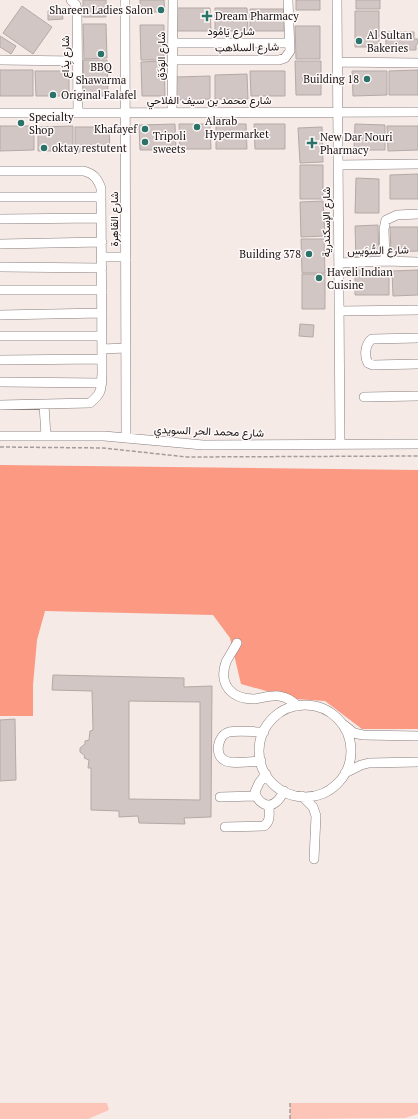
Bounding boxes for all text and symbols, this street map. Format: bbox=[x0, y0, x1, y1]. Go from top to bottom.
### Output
place label: Shareen Ladies Salon bbox=[49, 3, 153, 17]
marker: Shareen Ladies Salon bbox=[156, 5, 166, 15]
place label: Dream Pharmacy bbox=[215, 9, 299, 23]
marker: Dream Pharmacy bbox=[202, 11, 212, 21]
street label: شارع يَامُود bbox=[207, 24, 255, 39]
place label: Al Sultan Bakeries bbox=[367, 28, 413, 55]
street label: شارع الوَدَق bbox=[154, 32, 169, 80]
street label: شارع يِذاع bbox=[58, 35, 74, 78]
marker: Al Sultan Bakeries bbox=[354, 36, 364, 46]
street label: شارع السلاهب bbox=[215, 39, 280, 56]
marker: BBQ Shawarma bbox=[96, 49, 106, 59]
place label: BBQ Shawarma bbox=[76, 60, 127, 87]
place label: Building 18 bbox=[303, 72, 359, 86]
marker: Building 18 bbox=[362, 74, 372, 84]
place label: Original Falafel bbox=[61, 88, 137, 102]
marker: Original Falafel bbox=[48, 90, 58, 100]
street label: شارع محمد بن سيف الفلاحي bbox=[147, 93, 272, 110]
place label: Specialty Shop bbox=[29, 110, 74, 137]
place label: Alarab Hypermarket bbox=[205, 114, 269, 141]
marker: Specialty Shop bbox=[16, 118, 26, 128]
place label: Khafayef bbox=[94, 122, 138, 136]
marker: Alarab Hypermarket bbox=[192, 122, 202, 132]
marker: Khafayef bbox=[140, 124, 150, 134]
place label: Tripoli sweets bbox=[153, 129, 186, 156]
place label: New Dar Nouri Pharmacy bbox=[320, 130, 392, 157]
marker: Tripoli sweets bbox=[140, 137, 150, 147]
marker: New Dar Nouri Pharmacy bbox=[307, 138, 317, 148]
place label: oktay restutent bbox=[52, 141, 127, 155]
marker: oktay restutent bbox=[39, 143, 49, 153]
street label: شارع الإسكندرية bbox=[319, 187, 334, 257]
street label: شارع القاهِرة bbox=[107, 191, 122, 247]
street label: شارع السُّوَيس bbox=[347, 242, 409, 259]
place label: Building 378 bbox=[239, 247, 301, 261]
marker: Building 378 bbox=[304, 249, 314, 259]
place label: Haveli Indian Cuisine bbox=[327, 265, 393, 292]
marker: Haveli Indian Cuisine bbox=[314, 273, 324, 283]
street label: شارع محمد الحر السويدي bbox=[154, 422, 265, 443]

